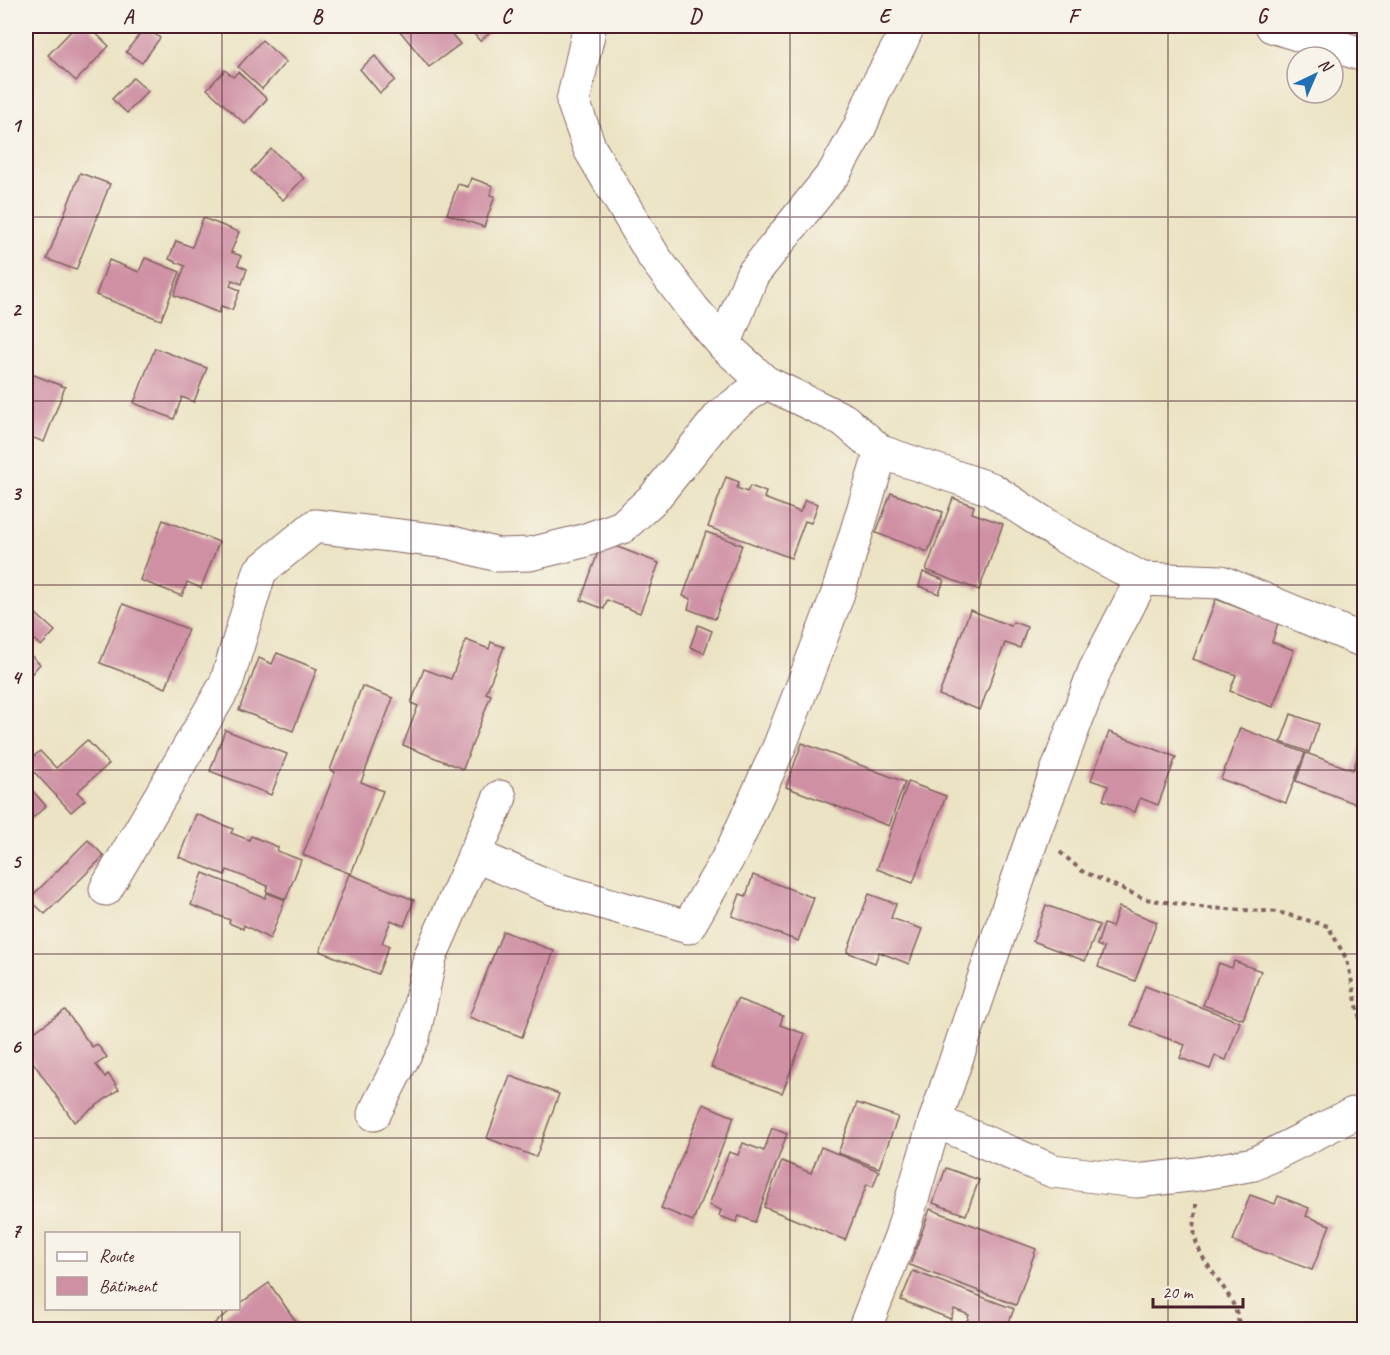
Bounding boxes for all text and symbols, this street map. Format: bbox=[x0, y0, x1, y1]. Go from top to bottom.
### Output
text: A bbox=[123, 4, 135, 29]
text: B bbox=[312, 4, 324, 29]
text: C bbox=[501, 4, 513, 29]
text: D bbox=[689, 4, 703, 29]
text: E bbox=[879, 4, 893, 29]
text: F bbox=[1068, 4, 1082, 29]
text: G bbox=[1257, 4, 1270, 29]
north arrow bbox=[1285, 45, 1345, 105]
text: N bbox=[1314, 54, 1337, 78]
text: 1 bbox=[12, 113, 23, 138]
text: 2 bbox=[12, 297, 23, 322]
text: 3 bbox=[12, 481, 23, 506]
text: 4 bbox=[12, 665, 24, 690]
text: 5 bbox=[12, 849, 23, 874]
text: 6 bbox=[11, 1034, 22, 1059]
text: 7 bbox=[12, 1218, 23, 1243]
legend bbox=[45, 1232, 240, 1310]
text: Route bbox=[99, 1245, 134, 1267]
scale bar bbox=[1153, 1271, 1243, 1309]
text: Bâtiment bbox=[99, 1275, 159, 1297]
text: 20 m bbox=[1162, 1281, 1195, 1303]

